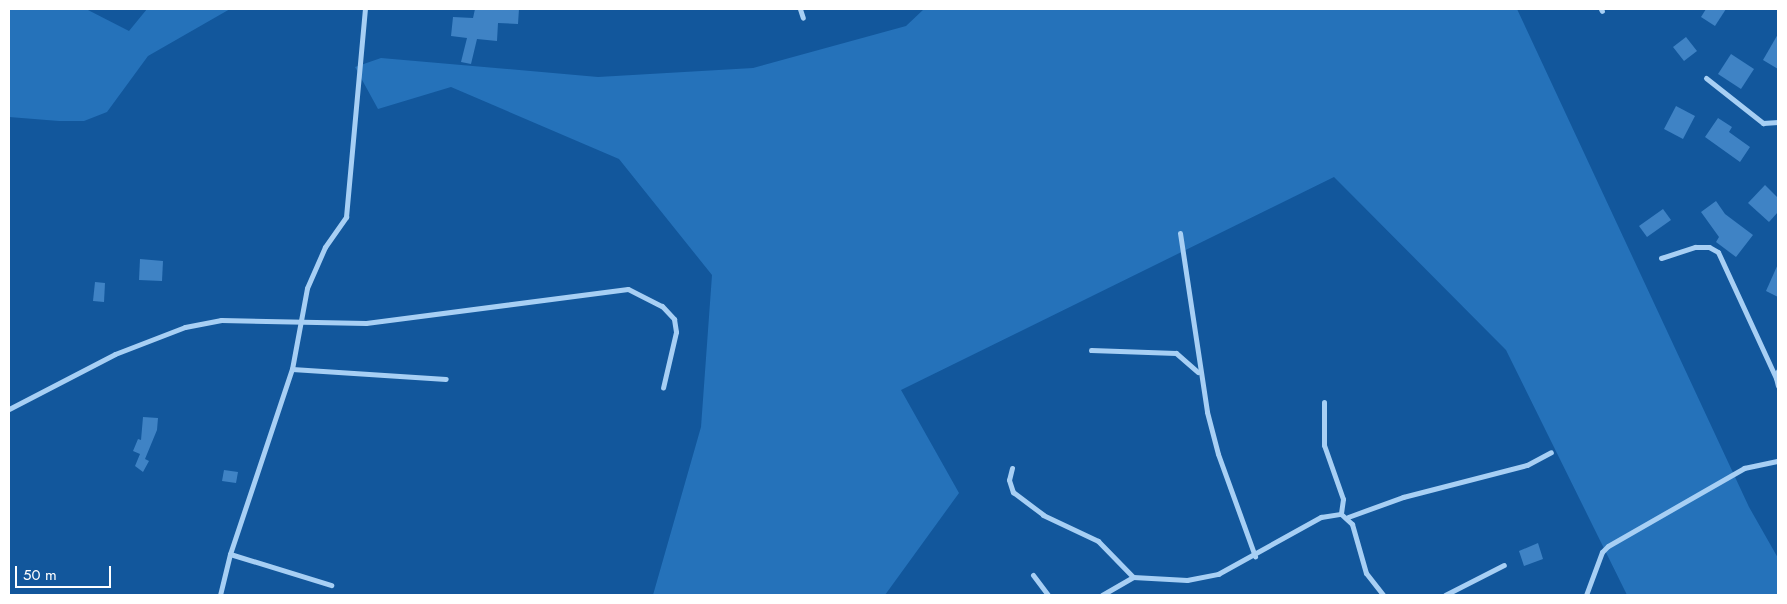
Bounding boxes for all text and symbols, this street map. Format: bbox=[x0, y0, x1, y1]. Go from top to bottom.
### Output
scale bar bbox=[18, 556, 114, 588]
text: 50 m bbox=[23, 564, 57, 586]

